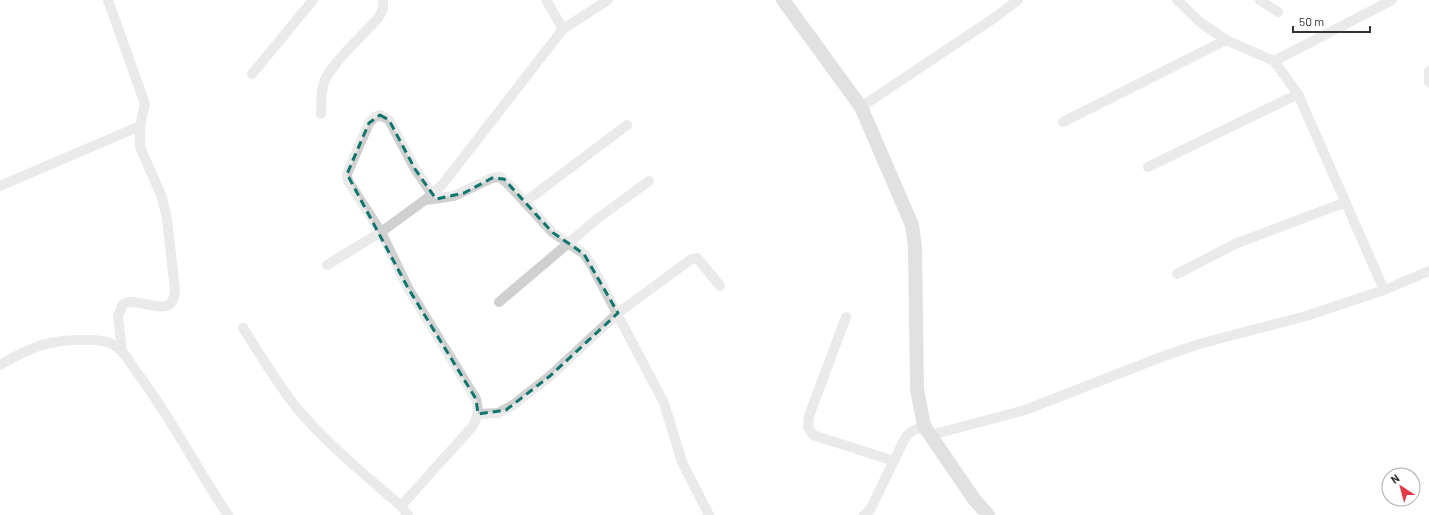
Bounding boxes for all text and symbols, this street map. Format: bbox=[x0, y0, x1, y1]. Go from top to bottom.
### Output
scale bar bbox=[1293, 8, 1370, 34]
text: 50 m bbox=[1299, 14, 1324, 28]
north arrow bbox=[1381, 467, 1421, 507]
text: N bbox=[1388, 471, 1402, 486]

